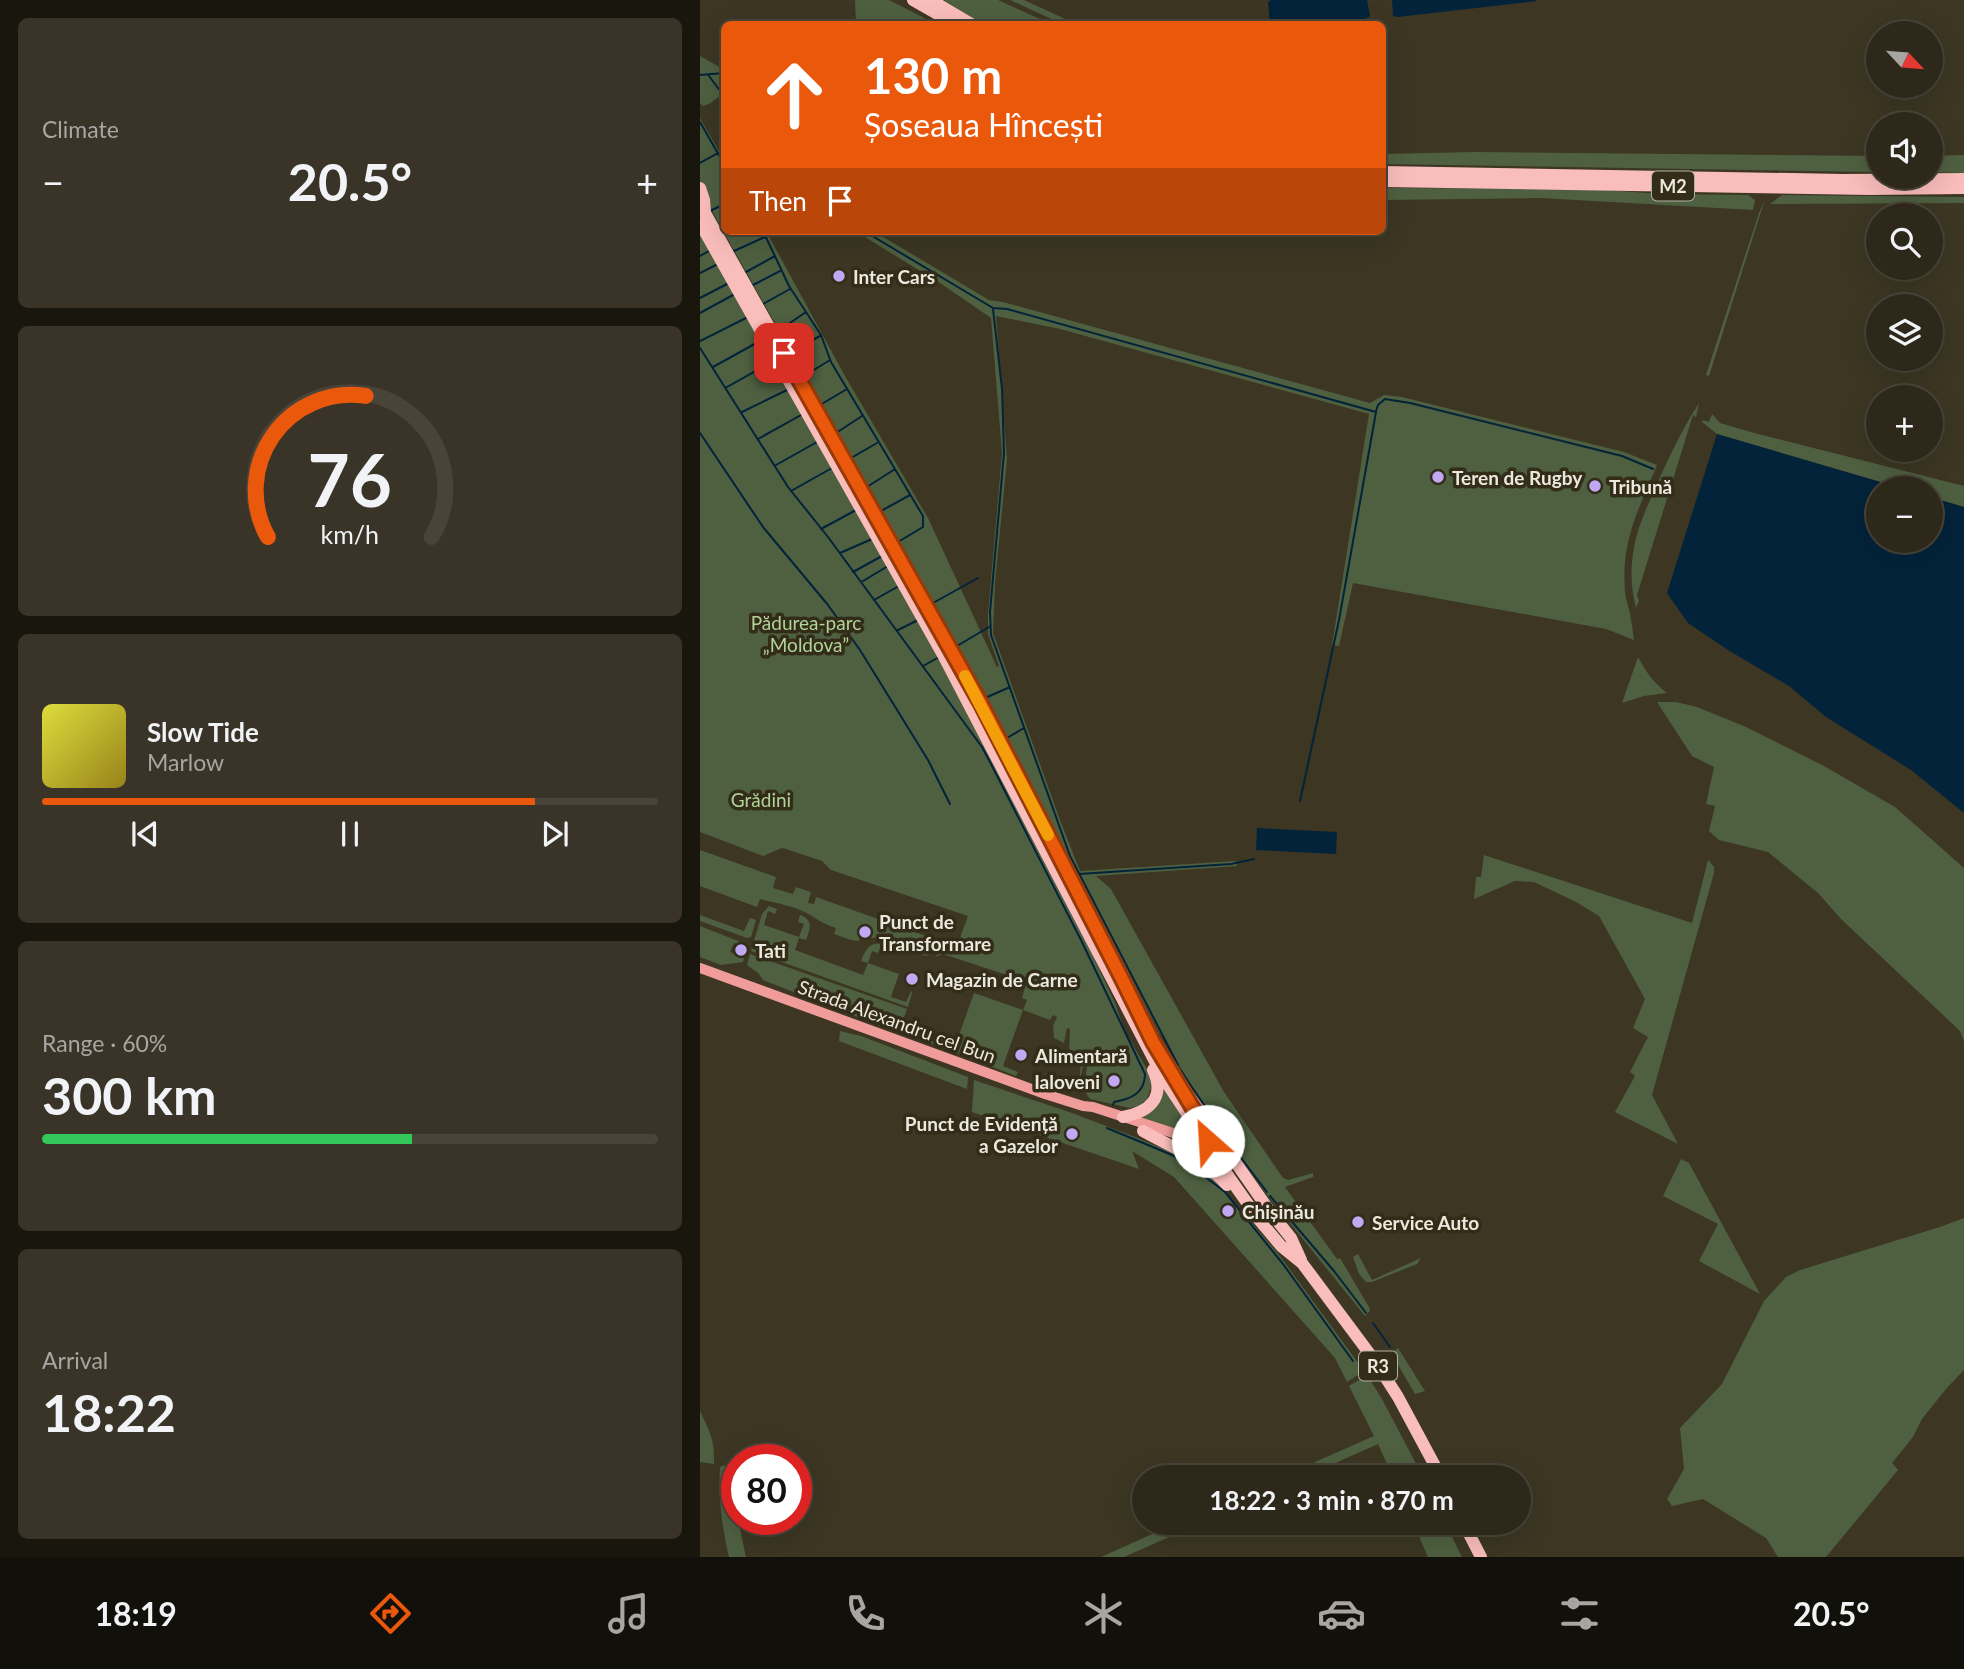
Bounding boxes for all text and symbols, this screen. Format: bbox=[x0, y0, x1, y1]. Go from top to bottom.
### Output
north arrow bbox=[1866, 21, 1942, 98]
map controls bbox=[1866, 21, 1943, 553]
text: 130 m bbox=[864, 46, 1002, 104]
icon: ahead bbox=[749, 49, 840, 140]
text: Șoseaua Hîncești bbox=[864, 105, 1103, 144]
button: sound bbox=[1866, 112, 1943, 189]
text: Climate bbox=[42, 115, 119, 143]
text: 20.5° bbox=[288, 150, 412, 212]
text: − bbox=[42, 159, 64, 205]
text: + bbox=[636, 159, 658, 205]
road number: M2 bbox=[1652, 172, 1694, 201]
icon: arrive bbox=[821, 182, 859, 220]
text: Then bbox=[749, 185, 807, 217]
button: search bbox=[1866, 203, 1943, 280]
place label: Inter Cars bbox=[853, 265, 935, 288]
marker: Inter Cars bbox=[831, 268, 847, 284]
button: layers bbox=[1866, 294, 1943, 371]
pin bbox=[754, 323, 814, 383]
icon: arrive bbox=[765, 334, 803, 372]
button: + bbox=[1866, 385, 1943, 462]
text: 76 bbox=[308, 435, 392, 523]
place label: Teren de Rugby bbox=[1452, 466, 1583, 489]
marker: Teren de Rugby bbox=[1430, 469, 1446, 485]
place label: Tribună bbox=[1609, 475, 1672, 498]
button: − bbox=[1866, 476, 1943, 553]
marker: Tribună bbox=[1587, 478, 1603, 494]
text: km/h bbox=[321, 518, 379, 548]
park label: Pădurea-parc „Moldova” bbox=[751, 611, 861, 656]
text: Slow Tide bbox=[147, 716, 259, 748]
text: Marlow bbox=[147, 748, 224, 776]
park label: Grădini bbox=[731, 788, 791, 811]
icon: previous bbox=[126, 815, 164, 853]
icon: pause bbox=[331, 815, 369, 853]
icon: next bbox=[536, 815, 574, 853]
place label: Punct de Transformare bbox=[879, 910, 991, 955]
marker: Punct de Transformare bbox=[857, 924, 873, 940]
place label: Tati bbox=[755, 939, 786, 962]
marker: Tati bbox=[733, 942, 749, 958]
place label: Magazin de Carne bbox=[926, 968, 1078, 991]
marker: Magazin de Carne bbox=[904, 971, 920, 987]
street label: Strada Alexandru cel Bun bbox=[795, 975, 999, 1067]
text: Range · 60% bbox=[42, 1029, 167, 1057]
place label: Alimentară bbox=[1034, 1044, 1128, 1067]
marker: Alimentară bbox=[1013, 1047, 1029, 1063]
text: 300 km bbox=[42, 1064, 216, 1126]
place label: Ialoveni bbox=[1034, 1070, 1100, 1093]
marker: Ialoveni bbox=[1106, 1073, 1122, 1089]
position arrow bbox=[1171, 1104, 1245, 1178]
place label: Punct de Evidență a Gazelor bbox=[905, 1112, 1059, 1157]
marker: Punct de Evidență a Gazelor bbox=[1064, 1126, 1080, 1142]
place label: Chișinău bbox=[1242, 1200, 1314, 1223]
marker: Chișinău bbox=[1220, 1203, 1236, 1219]
place label: Service Auto bbox=[1372, 1211, 1479, 1234]
marker: Service Auto bbox=[1350, 1214, 1366, 1230]
text: Arrival bbox=[42, 1346, 108, 1374]
road number: R3 bbox=[1359, 1352, 1397, 1380]
text: 18:22 bbox=[42, 1381, 176, 1443]
speed limit sign: 80 bbox=[721, 1444, 812, 1535]
text: 18:22 · 3 min · 870 m bbox=[1209, 1484, 1454, 1516]
icon: directions bbox=[366, 1589, 415, 1638]
icon: music bbox=[604, 1589, 653, 1638]
icon: phone bbox=[841, 1589, 890, 1638]
icon: climate bbox=[1079, 1589, 1128, 1638]
icon: car bbox=[1317, 1589, 1366, 1638]
icon: filters bbox=[1555, 1589, 1604, 1638]
text: 18:19 bbox=[94, 1594, 177, 1633]
text: 20.5° bbox=[1793, 1594, 1870, 1633]

